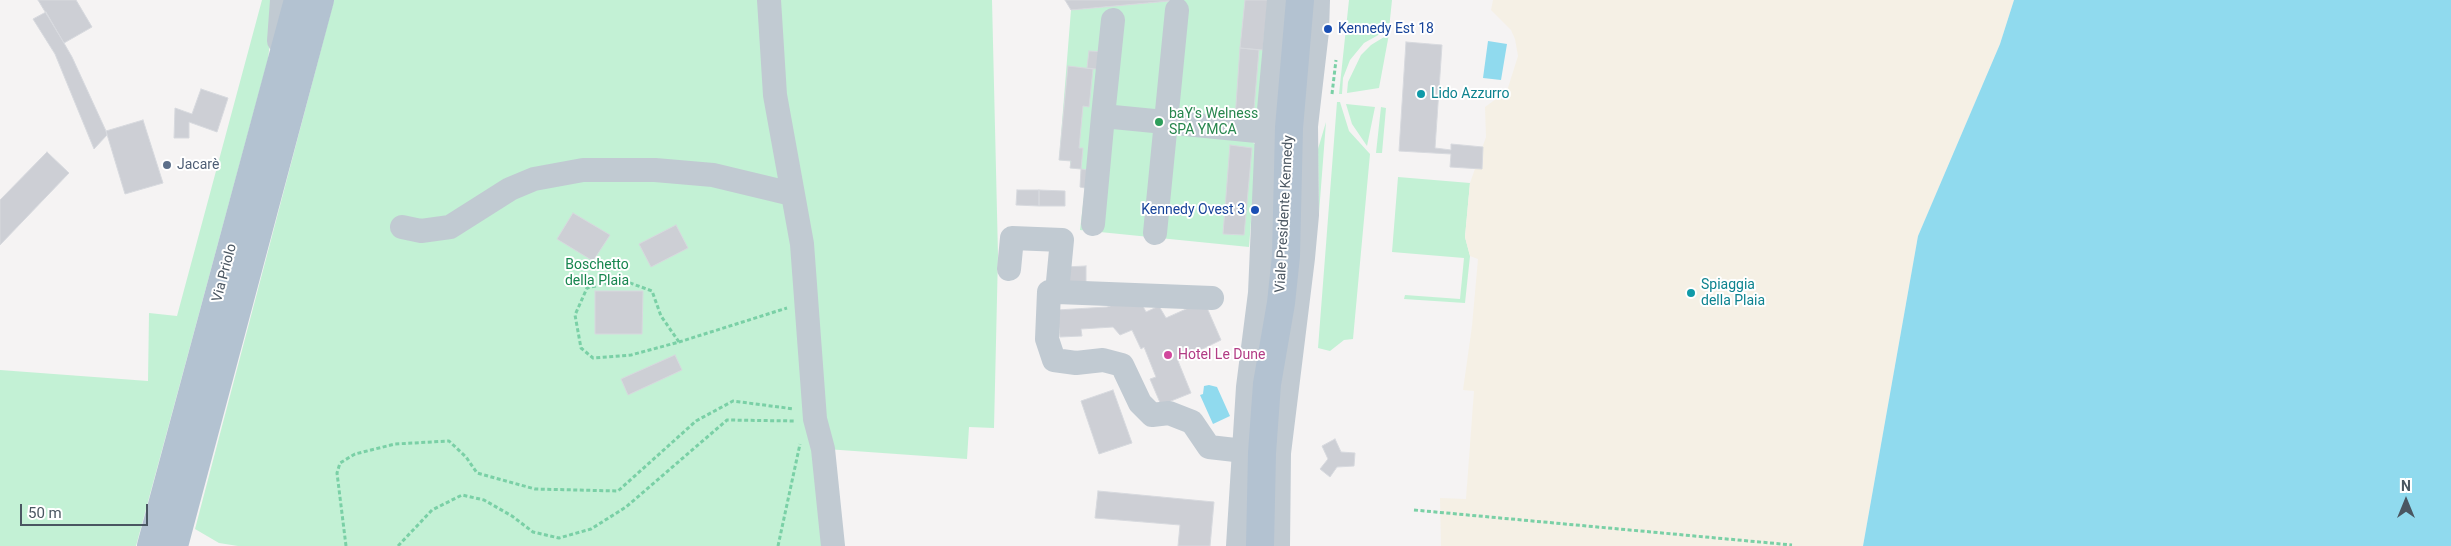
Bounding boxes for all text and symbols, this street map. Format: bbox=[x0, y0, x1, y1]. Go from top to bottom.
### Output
place label: Kennedy Est 18 bbox=[1338, 21, 1434, 37]
marker: Kennedy Est 18 bbox=[1322, 23, 1334, 35]
place label: Lido Azzurro bbox=[1431, 86, 1509, 102]
marker: Lido Azzurro bbox=[1415, 88, 1427, 100]
place label: baY's Welness SPA YMCA bbox=[1169, 106, 1258, 138]
marker: baY's Welness SPA YMCA bbox=[1153, 116, 1165, 128]
street label: Viale Presidente Kennedy bbox=[1272, 135, 1298, 293]
place label: Jacarè bbox=[177, 157, 219, 173]
marker: Jacarè bbox=[161, 159, 173, 171]
place label: Kennedy Ovest 3 bbox=[1141, 202, 1245, 218]
marker: Kennedy Ovest 3 bbox=[1249, 204, 1261, 216]
street label: Via Priolo bbox=[209, 242, 241, 304]
park label: Boschetto della Plaia bbox=[565, 257, 629, 290]
place label: Spiaggia della Plaia bbox=[1701, 277, 1765, 310]
marker: Spiaggia della Plaia bbox=[1685, 287, 1697, 299]
place label: Hotel Le Dune bbox=[1178, 347, 1265, 363]
marker: Hotel Le Dune bbox=[1162, 349, 1174, 361]
north arrow bbox=[2381, 476, 2431, 526]
text: N bbox=[2401, 478, 2411, 494]
scale bar bbox=[22, 494, 150, 526]
text: 50 m bbox=[28, 504, 62, 522]

